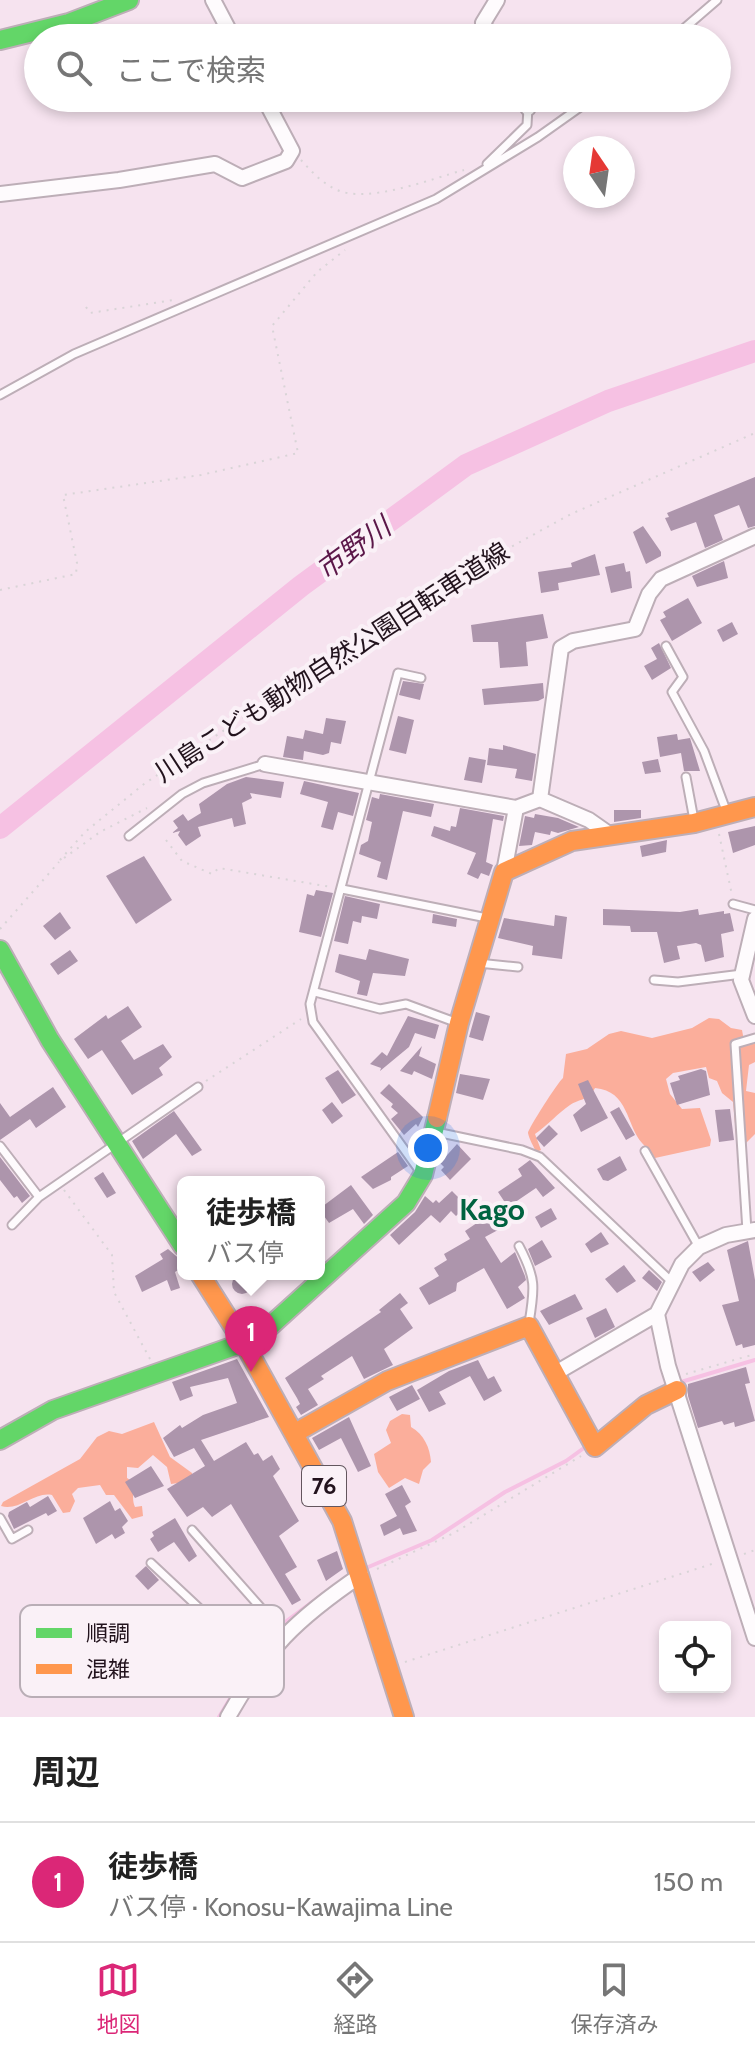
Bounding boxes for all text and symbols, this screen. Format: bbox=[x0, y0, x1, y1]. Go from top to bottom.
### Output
search box bbox=[24, 24, 731, 112]
icon: search bbox=[52, 46, 96, 90]
text: ここで検索 bbox=[116, 52, 266, 89]
north arrow bbox=[563, 136, 635, 208]
water label: 市野川 bbox=[309, 508, 399, 586]
street label: 川島こども動物自然公園自転車道線 bbox=[149, 535, 515, 789]
your location bbox=[408, 1128, 448, 1168]
popup bbox=[177, 1176, 325, 1280]
district label: Kago bbox=[459, 1191, 525, 1228]
text: 徒歩橋 bbox=[206, 1194, 296, 1231]
text: バス停 bbox=[206, 1237, 284, 1269]
pin: 1 bbox=[225, 1306, 277, 1372]
road number: 76 bbox=[302, 1466, 346, 1506]
legend bbox=[20, 1605, 284, 1697]
text: 順調 bbox=[86, 1620, 130, 1647]
map controls bbox=[659, 1621, 731, 1693]
button: locate bbox=[659, 1621, 731, 1693]
text: 混雑 bbox=[86, 1656, 130, 1683]
text: 周辺 bbox=[32, 1751, 100, 1793]
text: 徒歩橋 bbox=[108, 1848, 198, 1885]
text: 1 bbox=[53, 1866, 63, 1898]
text: 150 m bbox=[654, 1866, 723, 1898]
text: バス停 · Konosu-Kawajima Line bbox=[108, 1891, 453, 1923]
tab: 地図 bbox=[96, 1958, 141, 2038]
tab: 経路 bbox=[333, 1958, 378, 2038]
tab: 保存済み bbox=[570, 1958, 659, 2038]

